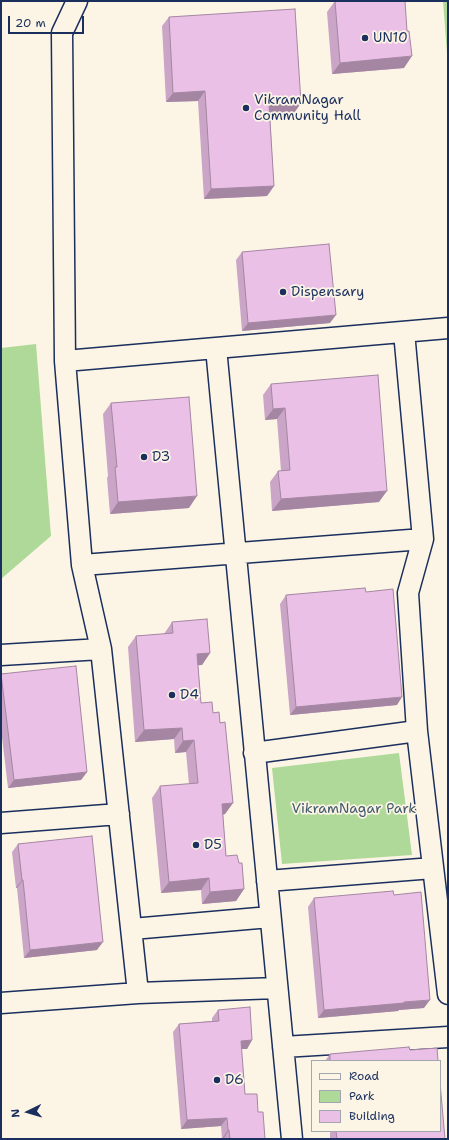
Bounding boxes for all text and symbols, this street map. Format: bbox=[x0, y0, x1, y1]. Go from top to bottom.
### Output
scale bar bbox=[10, 8, 86, 34]
text: 20 m bbox=[15, 15, 46, 31]
place label: UN10 bbox=[373, 30, 408, 46]
marker: UN10 bbox=[360, 33, 370, 43]
place label: VikramNagar Community Hall bbox=[254, 92, 361, 124]
marker: VikramNagar Community Hall bbox=[241, 103, 251, 113]
place label: Dispensary bbox=[291, 284, 364, 300]
marker: Dispensary bbox=[278, 287, 288, 297]
place label: D3 bbox=[152, 449, 170, 465]
marker: D3 bbox=[139, 452, 149, 462]
place label: D4 bbox=[180, 687, 199, 703]
marker: D4 bbox=[167, 690, 177, 700]
park label: VikramNagar Park bbox=[292, 801, 416, 817]
place label: D5 bbox=[204, 837, 222, 853]
marker: D5 bbox=[191, 840, 201, 850]
legend bbox=[311, 1060, 441, 1132]
text: Road bbox=[349, 1068, 379, 1084]
place label: D6 bbox=[225, 1072, 244, 1088]
marker: D6 bbox=[212, 1075, 222, 1085]
text: Park bbox=[349, 1088, 375, 1104]
north arrow bbox=[8, 1092, 48, 1132]
text: N bbox=[8, 1108, 23, 1118]
text: Building bbox=[349, 1108, 395, 1124]

